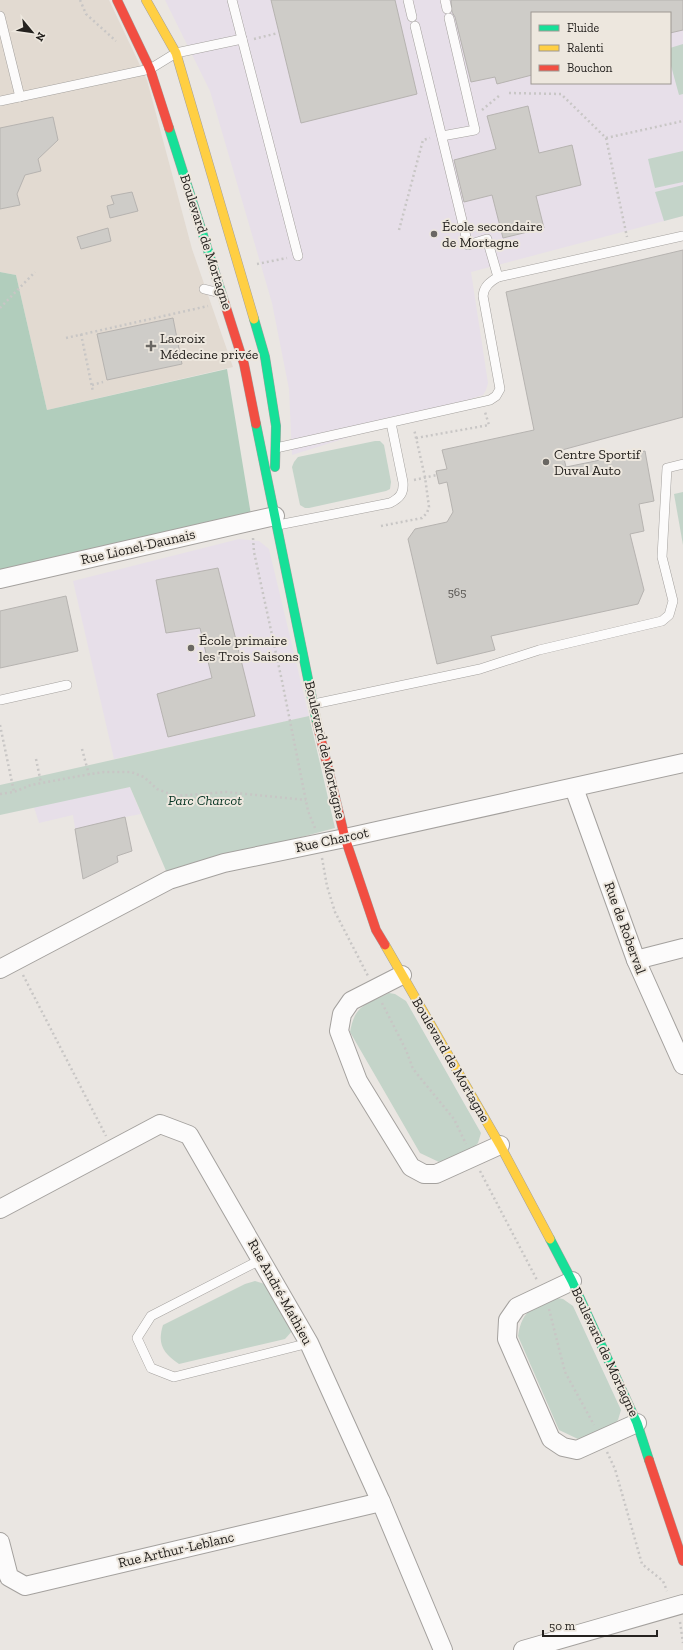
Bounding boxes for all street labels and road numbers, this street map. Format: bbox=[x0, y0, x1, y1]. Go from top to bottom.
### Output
street label: Boulevard de Mortagne bbox=[176, 172, 236, 312]
street label: Rue Lionel-Daunais bbox=[79, 526, 197, 568]
street label: Boulevard de Mortagne bbox=[301, 679, 349, 821]
street label: Rue Charcot bbox=[294, 824, 371, 856]
street label: Rue de Roberval bbox=[600, 880, 650, 977]
street label: Boulevard de Mortagne bbox=[408, 995, 494, 1126]
street label: Rue André-Mathieu bbox=[244, 1236, 316, 1348]
street label: Boulevard de Mortagne bbox=[568, 1285, 643, 1420]
street label: Rue Arthur-Leblanc bbox=[116, 1528, 236, 1572]

